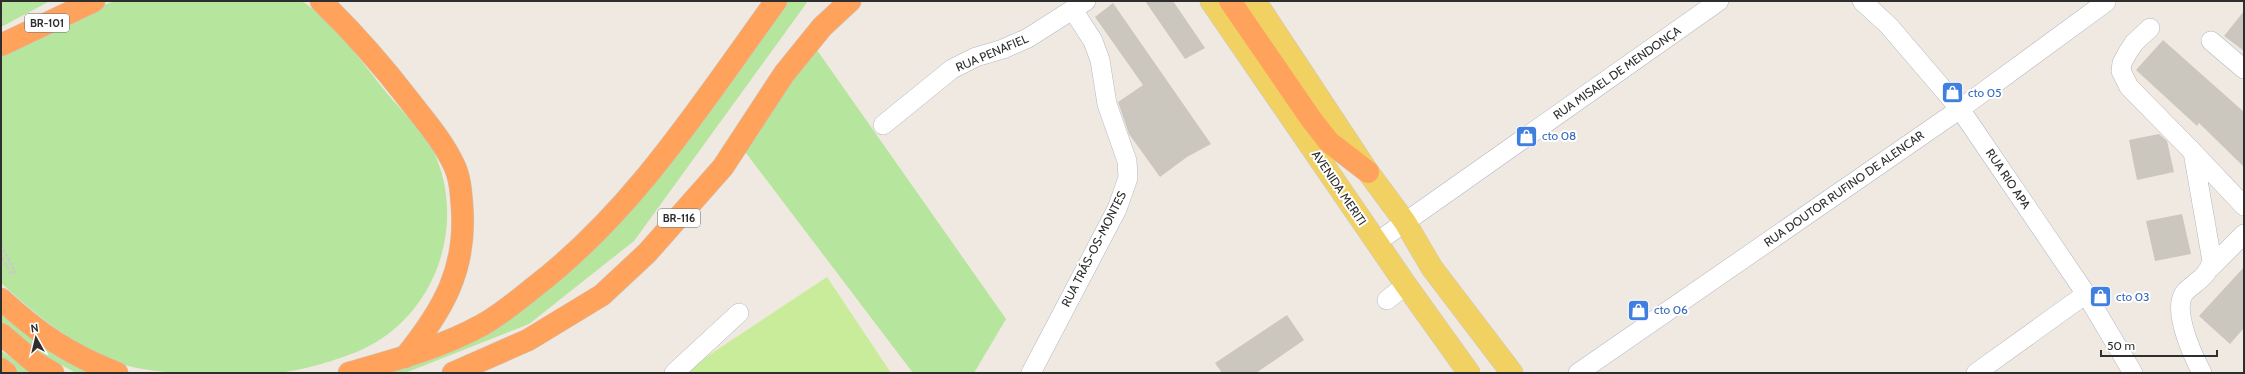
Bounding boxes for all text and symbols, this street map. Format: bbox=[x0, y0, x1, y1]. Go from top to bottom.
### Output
road number: BR-101 bbox=[25, 14, 69, 32]
street label: RUA MISAEL DE MENDONÇA bbox=[1550, 22, 1684, 122]
street label: RUA PENAFIEL bbox=[953, 31, 1030, 75]
shop icon: cto 05 bbox=[1939, 80, 1965, 106]
place label: cto 05 bbox=[1968, 85, 2002, 100]
shop icon: cto 08 bbox=[1513, 123, 1539, 149]
street label: RUA DOUTOR RUFINO DE ALENCAR bbox=[1761, 127, 1927, 250]
place label: cto 08 bbox=[1542, 128, 1576, 143]
street label: RUA RIO APA bbox=[1983, 146, 2034, 212]
street label: AVENIDA MERITI bbox=[1309, 147, 1370, 228]
street label: RUA TRÁS-OS-MONTES bbox=[1058, 188, 1129, 309]
road number: BR-116 bbox=[658, 209, 700, 227]
shop icon: cto 03 bbox=[2088, 284, 2114, 310]
place label: cto 03 bbox=[2116, 289, 2150, 304]
shop icon: cto 06 bbox=[1626, 297, 1652, 323]
place label: cto 06 bbox=[1654, 302, 1688, 317]
north arrow bbox=[16, 318, 56, 358]
text: N bbox=[30, 321, 39, 336]
scale bar bbox=[2101, 332, 2217, 358]
text: 50 m bbox=[2107, 338, 2135, 353]

